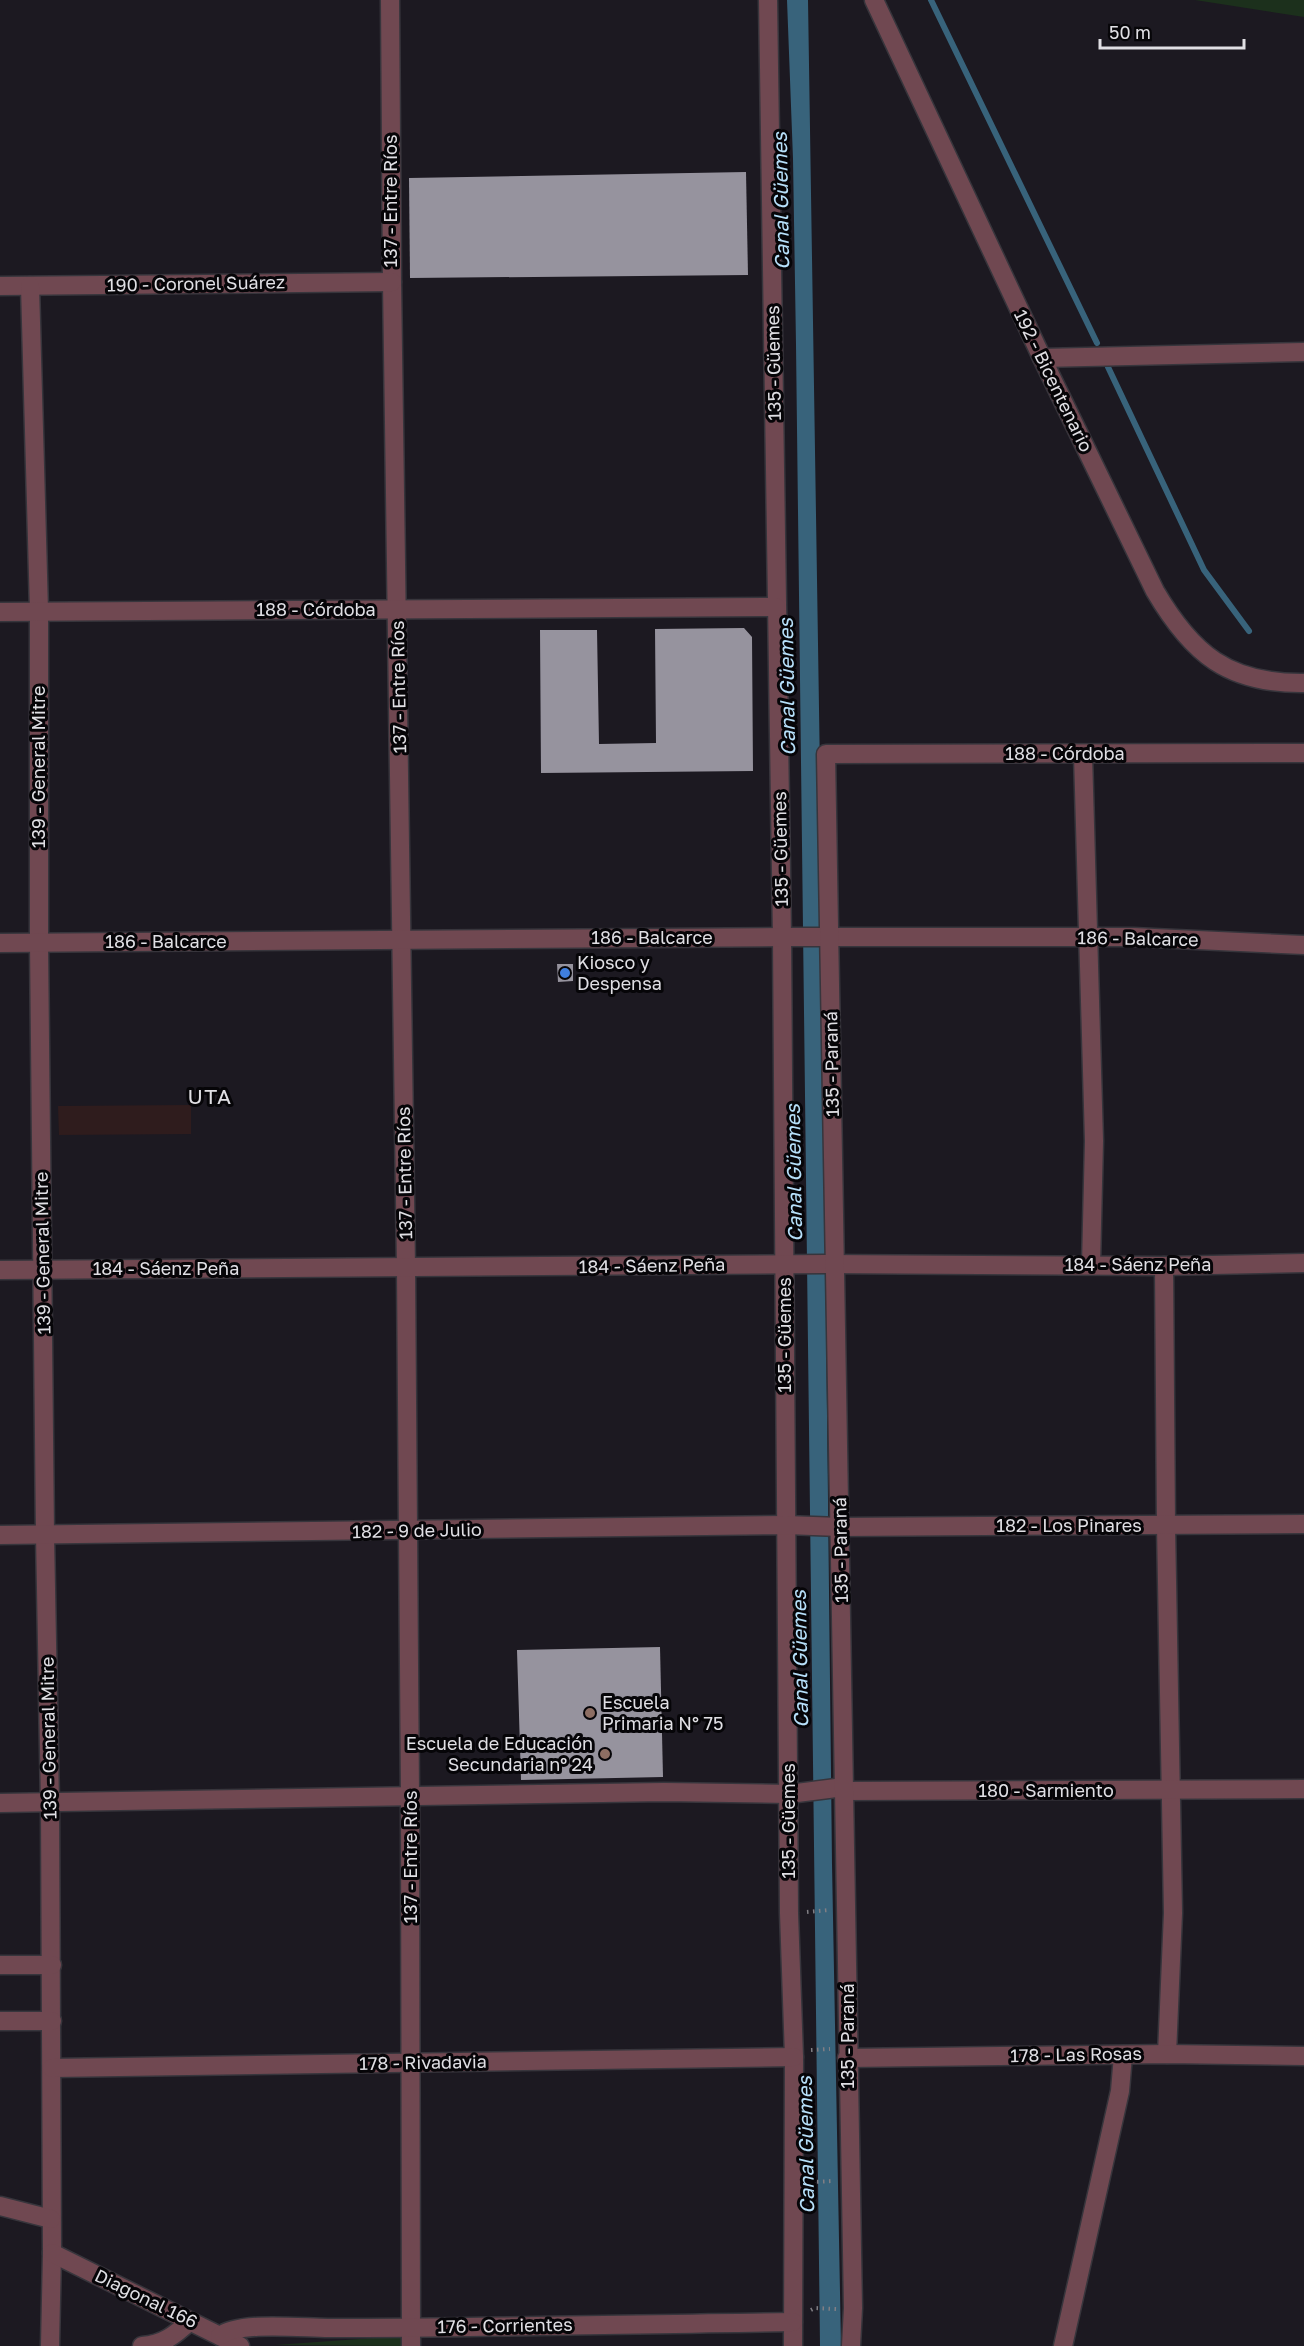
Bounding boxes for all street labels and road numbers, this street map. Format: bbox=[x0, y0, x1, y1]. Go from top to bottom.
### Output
street label: 137 - Entre Ríos bbox=[379, 135, 401, 267]
street label: 190 - Coronel Suárez bbox=[107, 270, 285, 296]
street label: 135 - Güemes bbox=[761, 305, 785, 421]
street label: 192 - Bicentenario bbox=[1010, 306, 1098, 455]
street label: 188 - Córdoba bbox=[256, 598, 376, 620]
street label: 137 - Entre Ríos bbox=[386, 620, 410, 754]
street label: 139 - General Mitre bbox=[27, 686, 49, 848]
street label: 188 - Córdoba bbox=[1005, 742, 1125, 764]
street label: 135 - Güemes bbox=[768, 791, 792, 907]
street label: 186 - Balcarce bbox=[591, 926, 713, 948]
street label: 186 - Balcarce bbox=[1077, 926, 1199, 950]
street label: 186 - Balcarce bbox=[105, 930, 227, 952]
street label: 135 - Paraná bbox=[819, 1011, 843, 1117]
street label: 137 - Entre Ríos bbox=[392, 1106, 416, 1240]
street label: 139 - General Mitre bbox=[30, 1171, 54, 1335]
street label: 184 - Sáenz Peña bbox=[578, 1253, 726, 1277]
street label: 184 - Sáenz Peña bbox=[1065, 1253, 1211, 1275]
street label: 184 - Sáenz Peña bbox=[93, 1257, 239, 1279]
street label: 135 - Güemes bbox=[773, 1277, 795, 1393]
street label: 135 - Paraná bbox=[828, 1497, 852, 1603]
street label: 182 - Los Pinares bbox=[996, 1514, 1142, 1536]
street label: 182 - 9 de Julio bbox=[352, 1518, 482, 1542]
street label: 139 - General Mitre bbox=[36, 1656, 60, 1820]
street label: 135 - Güemes bbox=[777, 1763, 799, 1879]
street label: 180 - Sarmiento bbox=[978, 1779, 1114, 1801]
street label: 137 - Entre Ríos bbox=[399, 1791, 421, 1923]
street label: 135 - Paraná bbox=[836, 1983, 858, 2089]
street label: 178 - Las Rosas bbox=[1010, 2042, 1142, 2066]
street label: 178 - Rivadavia bbox=[359, 2050, 487, 2074]
street label: Diagonal 166 bbox=[92, 2264, 201, 2332]
street label: 176 - Corrientes bbox=[437, 2313, 573, 2337]

